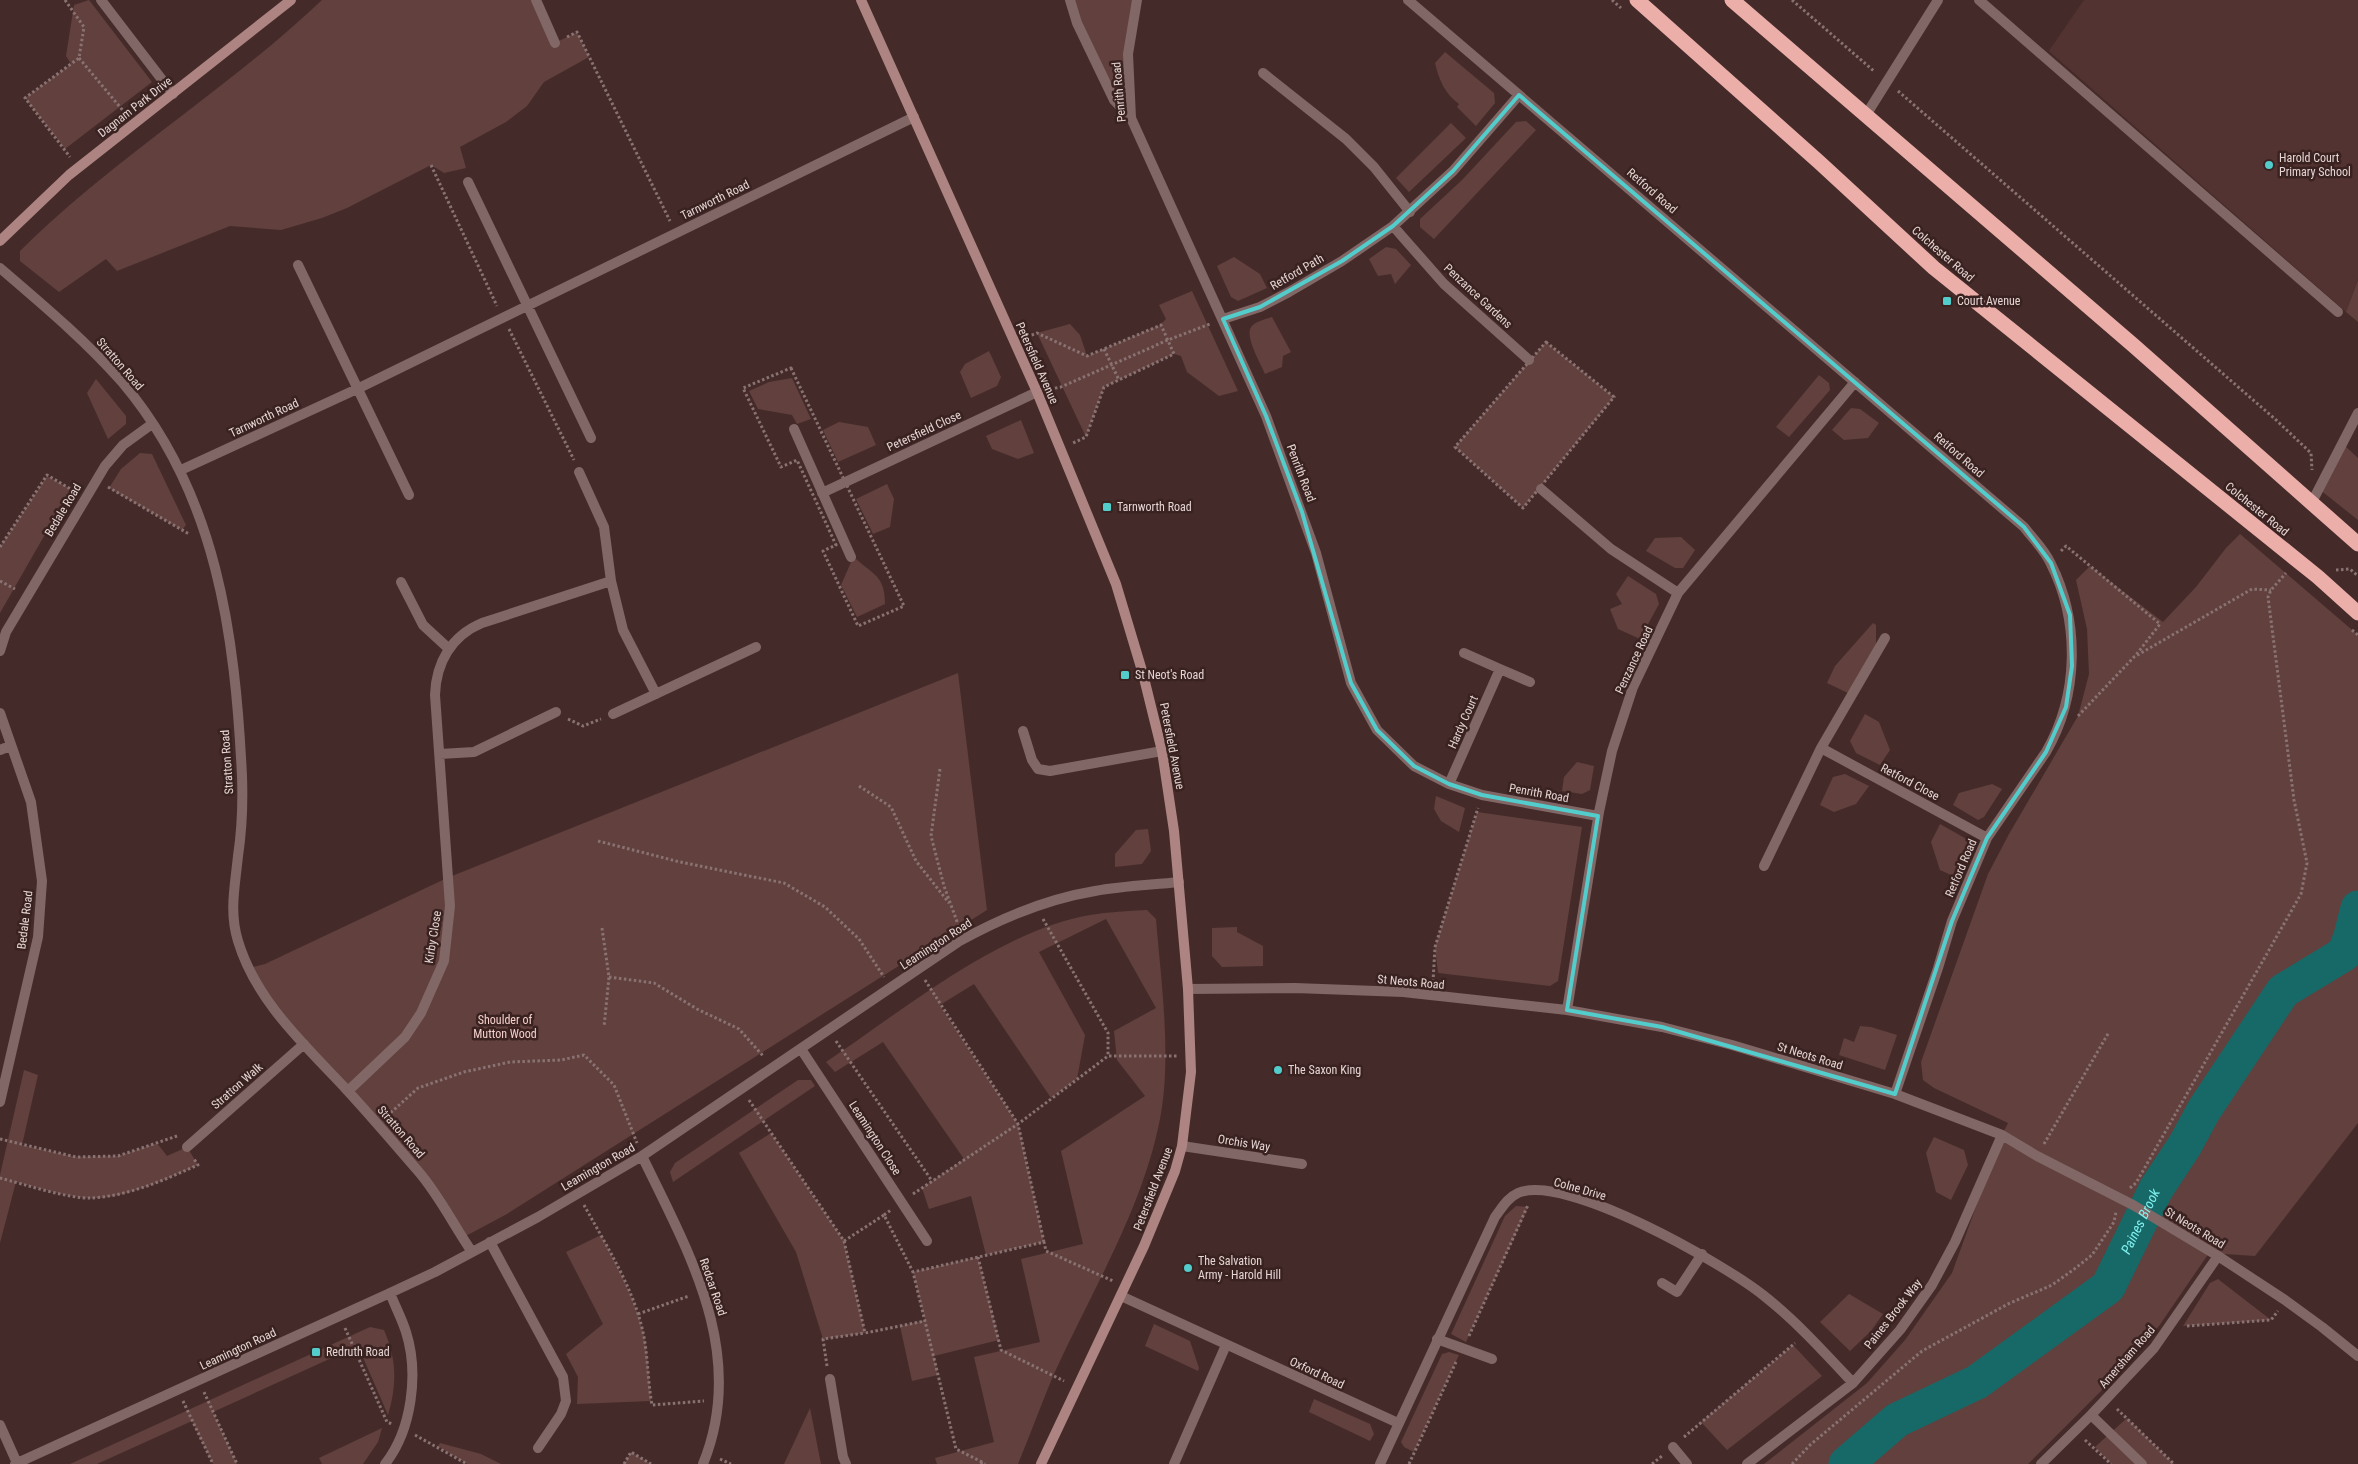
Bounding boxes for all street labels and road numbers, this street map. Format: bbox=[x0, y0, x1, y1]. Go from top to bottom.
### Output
street label: Penrith Road bbox=[1109, 61, 1129, 123]
street label: Dagnam Park Drive bbox=[95, 74, 175, 140]
street label: Retford Road bbox=[1624, 165, 1680, 217]
street label: Tarnworth Road bbox=[678, 177, 752, 223]
street label: Colchester Road bbox=[1909, 223, 1977, 285]
street label: Retford Path bbox=[1268, 251, 1326, 293]
street label: Penzance Gardens bbox=[1441, 261, 1515, 331]
street label: Petersfield Avenue bbox=[1013, 320, 1061, 406]
street label: Stratton Road bbox=[94, 335, 147, 393]
street label: Tarnworth Road bbox=[227, 396, 301, 440]
street label: Petersfield Close bbox=[885, 408, 964, 454]
street label: Retford Road bbox=[1931, 429, 1987, 481]
street label: Penrith Road bbox=[1284, 442, 1318, 504]
street label: Colchester Road bbox=[2222, 479, 2292, 539]
street label: Bedale Road bbox=[42, 481, 84, 539]
street label: Penzance Road bbox=[1612, 624, 1656, 696]
street label: Hardy Court bbox=[1445, 693, 1481, 751]
street label: Petersfield Avenue bbox=[1157, 701, 1187, 791]
street label: Stratton Road bbox=[218, 729, 236, 795]
street label: Retford Close bbox=[1878, 761, 1942, 803]
street label: Penrith Road bbox=[1508, 781, 1570, 805]
street label: Retford Road bbox=[1942, 837, 1980, 899]
street label: Bedale Road bbox=[14, 890, 36, 950]
street label: Kirby Close bbox=[422, 909, 444, 964]
street label: Leamington Road bbox=[898, 916, 975, 972]
street label: St Neots Road bbox=[1377, 972, 1445, 992]
street label: St Neots Road bbox=[1776, 1039, 1844, 1073]
street label: Stratton Walk bbox=[208, 1060, 266, 1112]
street label: Leamington Close bbox=[846, 1098, 904, 1178]
street label: Stratton Road bbox=[375, 1103, 428, 1161]
street label: Orchis Way bbox=[1217, 1132, 1271, 1154]
street label: Leamington Road bbox=[559, 1140, 637, 1194]
street label: Petersfield Avenue bbox=[1131, 1145, 1175, 1233]
street label: Colne Drive bbox=[1552, 1175, 1608, 1203]
street label: St Neots Road bbox=[2162, 1205, 2228, 1251]
street label: Redcar Road bbox=[697, 1256, 729, 1318]
street label: Paines Brook Way bbox=[1861, 1276, 1925, 1352]
street label: Amersham Road bbox=[2096, 1323, 2158, 1391]
street label: Leamington Road bbox=[198, 1325, 278, 1373]
street label: Oxford Road bbox=[1287, 1354, 1347, 1392]

